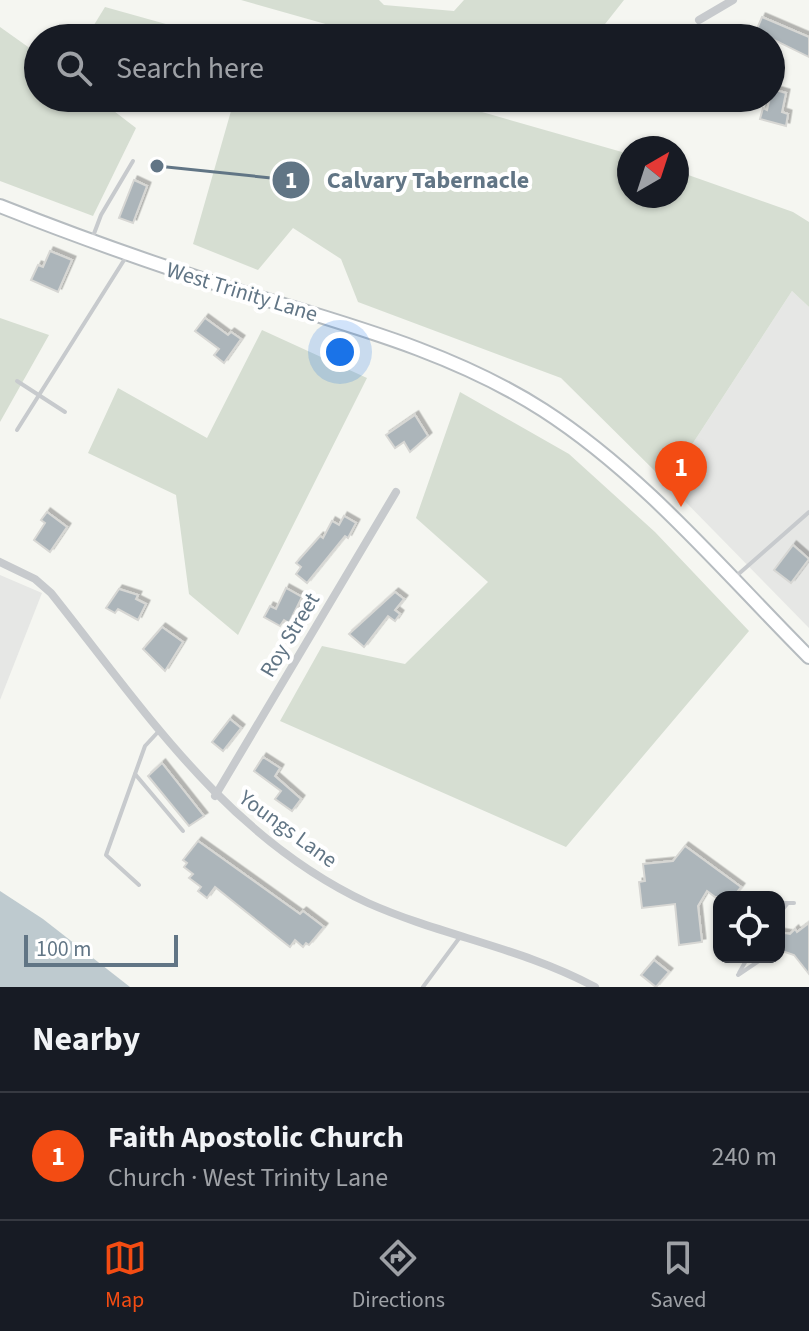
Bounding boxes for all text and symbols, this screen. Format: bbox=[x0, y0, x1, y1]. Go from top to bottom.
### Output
search box bbox=[24, 24, 785, 112]
icon: search bbox=[52, 46, 96, 90]
text: Search here bbox=[116, 47, 264, 90]
north arrow bbox=[617, 136, 689, 208]
callout: Calvary Tabernacle bbox=[271, 156, 545, 204]
text: 1 bbox=[285, 163, 297, 198]
text: Calvary Tabernacle bbox=[327, 163, 529, 198]
street label: West Trinity Lane bbox=[162, 254, 322, 330]
your location bbox=[320, 332, 360, 372]
pin: 1 bbox=[655, 441, 707, 507]
street label: Roy Street bbox=[252, 586, 328, 684]
street label: Youngs Lane bbox=[231, 782, 344, 876]
map controls bbox=[713, 891, 785, 963]
button: locate bbox=[713, 891, 785, 963]
scale bar bbox=[24, 931, 178, 967]
text: 100 m bbox=[36, 933, 91, 965]
text: Nearby bbox=[32, 1015, 140, 1064]
text: Faith Apostolic Church bbox=[108, 1116, 404, 1159]
text: 1 bbox=[51, 1138, 65, 1175]
text: 240 m bbox=[711, 1138, 777, 1175]
text: Church · West Trinity Lane bbox=[108, 1159, 388, 1196]
tab: Map bbox=[103, 1236, 147, 1316]
tab: Directions bbox=[352, 1236, 445, 1316]
tab: Saved bbox=[650, 1236, 706, 1316]

